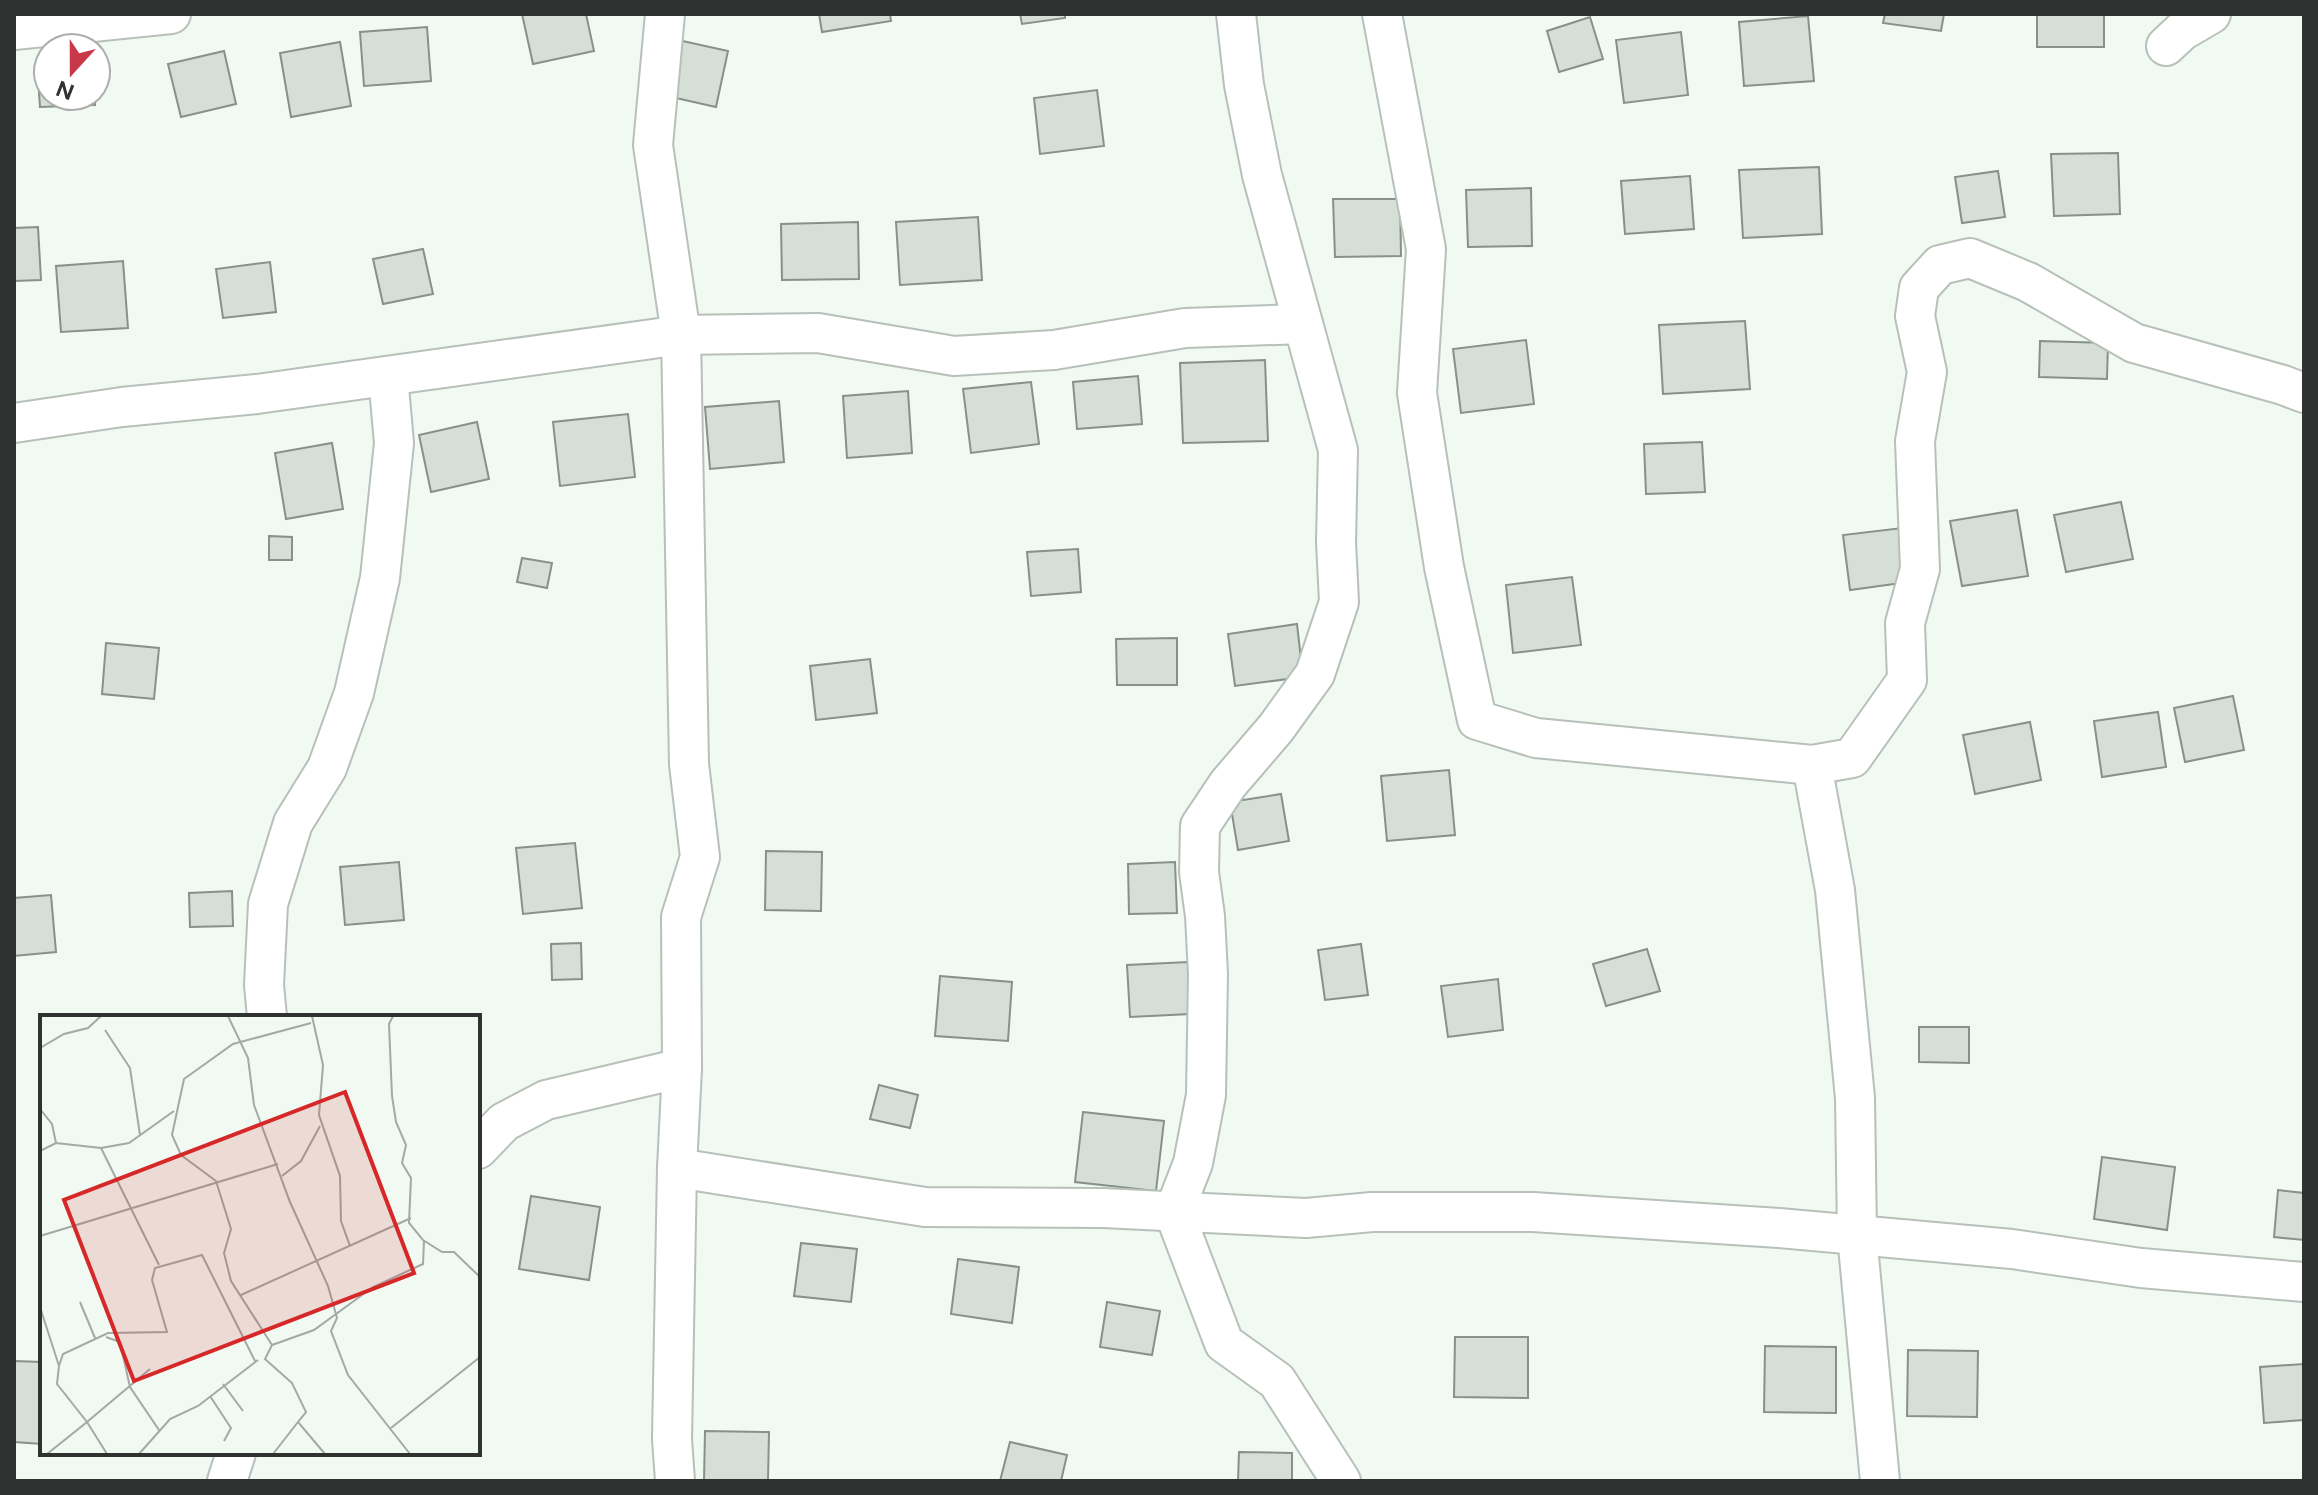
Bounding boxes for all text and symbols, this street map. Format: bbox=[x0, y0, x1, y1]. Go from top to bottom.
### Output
north arrow bbox=[32, 32, 112, 112]
text: N bbox=[52, 75, 78, 106]
inset map bbox=[40, 1015, 480, 1455]

